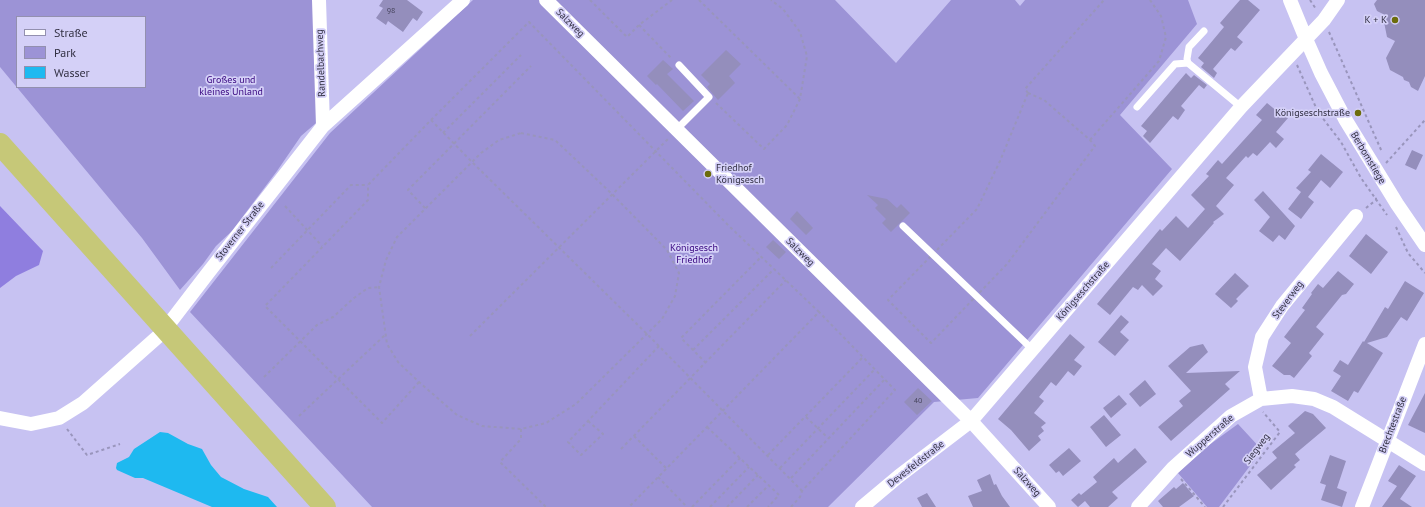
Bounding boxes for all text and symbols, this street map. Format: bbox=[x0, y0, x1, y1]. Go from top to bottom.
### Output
house number: 98 bbox=[387, 6, 395, 16]
street label: Salzweg bbox=[553, 6, 587, 40]
place label: K + K bbox=[1364, 14, 1387, 26]
marker: K + K bbox=[1390, 15, 1400, 25]
legend bbox=[16, 16, 146, 88]
text: Straße bbox=[54, 25, 88, 40]
street label: Randelbachweg bbox=[314, 29, 328, 97]
text: Park bbox=[54, 45, 76, 60]
text: Wasser bbox=[54, 65, 90, 80]
park label: Großes und kleines Unland bbox=[199, 74, 263, 98]
place label: Königseschstraße bbox=[1275, 107, 1350, 119]
marker: Königseschstraße bbox=[1353, 108, 1363, 118]
street label: Berbomstiege bbox=[1348, 130, 1388, 186]
place label: Friedhof Königsesch bbox=[716, 162, 764, 186]
marker: Friedhof Königsesch bbox=[703, 169, 713, 179]
street label: Stoverner Straße bbox=[213, 199, 267, 263]
street label: Salzweg bbox=[783, 235, 817, 269]
park label: Königsesch Friedhof bbox=[670, 242, 718, 266]
street label: Königseschstraße bbox=[1054, 259, 1112, 323]
street label: Steverweg bbox=[1270, 279, 1306, 321]
street label: Brechtestraße bbox=[1377, 395, 1409, 455]
house number: 40 bbox=[914, 396, 922, 406]
street label: Wupperstraße bbox=[1184, 412, 1236, 460]
street label: Siegweg bbox=[1241, 431, 1273, 467]
street label: Devesfeldstraße bbox=[885, 438, 947, 490]
street label: Salzweg bbox=[1011, 465, 1043, 499]

